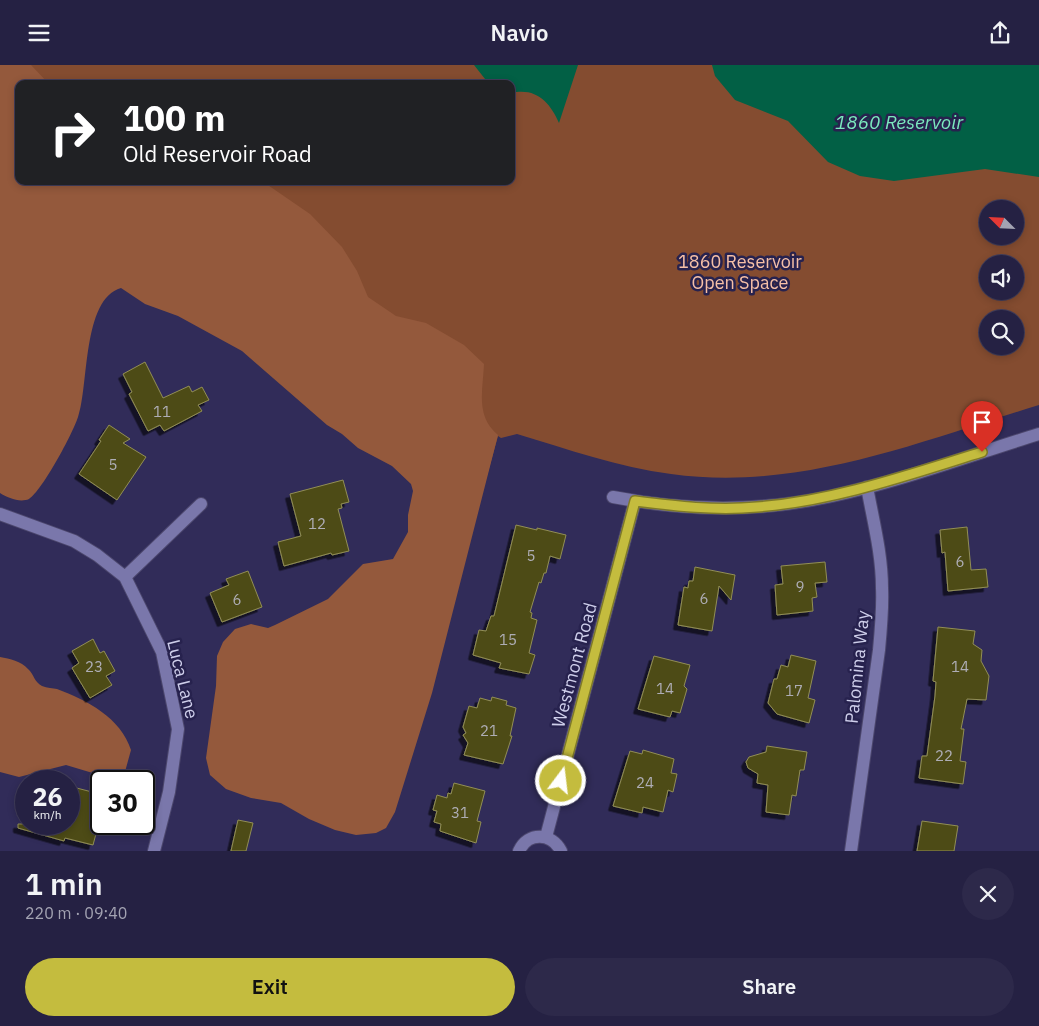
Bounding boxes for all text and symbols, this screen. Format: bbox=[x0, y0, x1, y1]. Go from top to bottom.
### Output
text: Navio bbox=[491, 18, 548, 47]
icon: menu bbox=[25, 19, 53, 47]
icon: share bbox=[986, 19, 1014, 47]
text: 100 m bbox=[123, 95, 226, 141]
icon: right bbox=[40, 100, 105, 165]
water label: 1860 Reservoir bbox=[835, 110, 964, 134]
text: Old Reservoir Road bbox=[123, 139, 312, 168]
north arrow bbox=[979, 200, 1024, 245]
map controls bbox=[979, 200, 1024, 355]
park label: 1860 Reservoir Open Space bbox=[678, 250, 802, 294]
button: sound bbox=[979, 255, 1024, 300]
button: search bbox=[979, 310, 1024, 355]
pin bbox=[961, 401, 1003, 452]
house number: 11 bbox=[153, 402, 171, 421]
icon: arrive bbox=[968, 408, 996, 436]
house number: 5 bbox=[108, 455, 118, 474]
house number: 12 bbox=[308, 514, 326, 533]
house number: 5 bbox=[526, 546, 536, 565]
house number: 6 bbox=[955, 552, 965, 571]
house number: 9 bbox=[795, 577, 805, 596]
house number: 6 bbox=[699, 589, 709, 608]
house number: 6 bbox=[232, 590, 242, 609]
street label: Westmont Road bbox=[546, 600, 602, 730]
street label: Palomina Way bbox=[840, 609, 874, 725]
house number: 15 bbox=[499, 630, 517, 649]
street label: Luca Lane bbox=[162, 637, 204, 721]
house number: 23 bbox=[85, 657, 103, 676]
house number: 14 bbox=[951, 657, 969, 676]
house number: 14 bbox=[656, 679, 674, 698]
house number: 17 bbox=[785, 681, 803, 700]
house number: 21 bbox=[480, 721, 498, 740]
house number: 22 bbox=[935, 746, 953, 765]
position arrow bbox=[534, 754, 586, 806]
speed limit sign: 30 bbox=[90, 770, 155, 835]
house number: 24 bbox=[636, 773, 654, 792]
text: 26 bbox=[32, 780, 63, 813]
house number: 31 bbox=[451, 803, 469, 822]
text: km/h bbox=[33, 807, 62, 822]
text: 1 min bbox=[25, 864, 103, 903]
button: close bbox=[962, 868, 1014, 920]
text: 220 m · 09:40 bbox=[25, 903, 127, 923]
button: Exit bbox=[25, 958, 515, 1016]
button: Share bbox=[525, 958, 1014, 1016]

